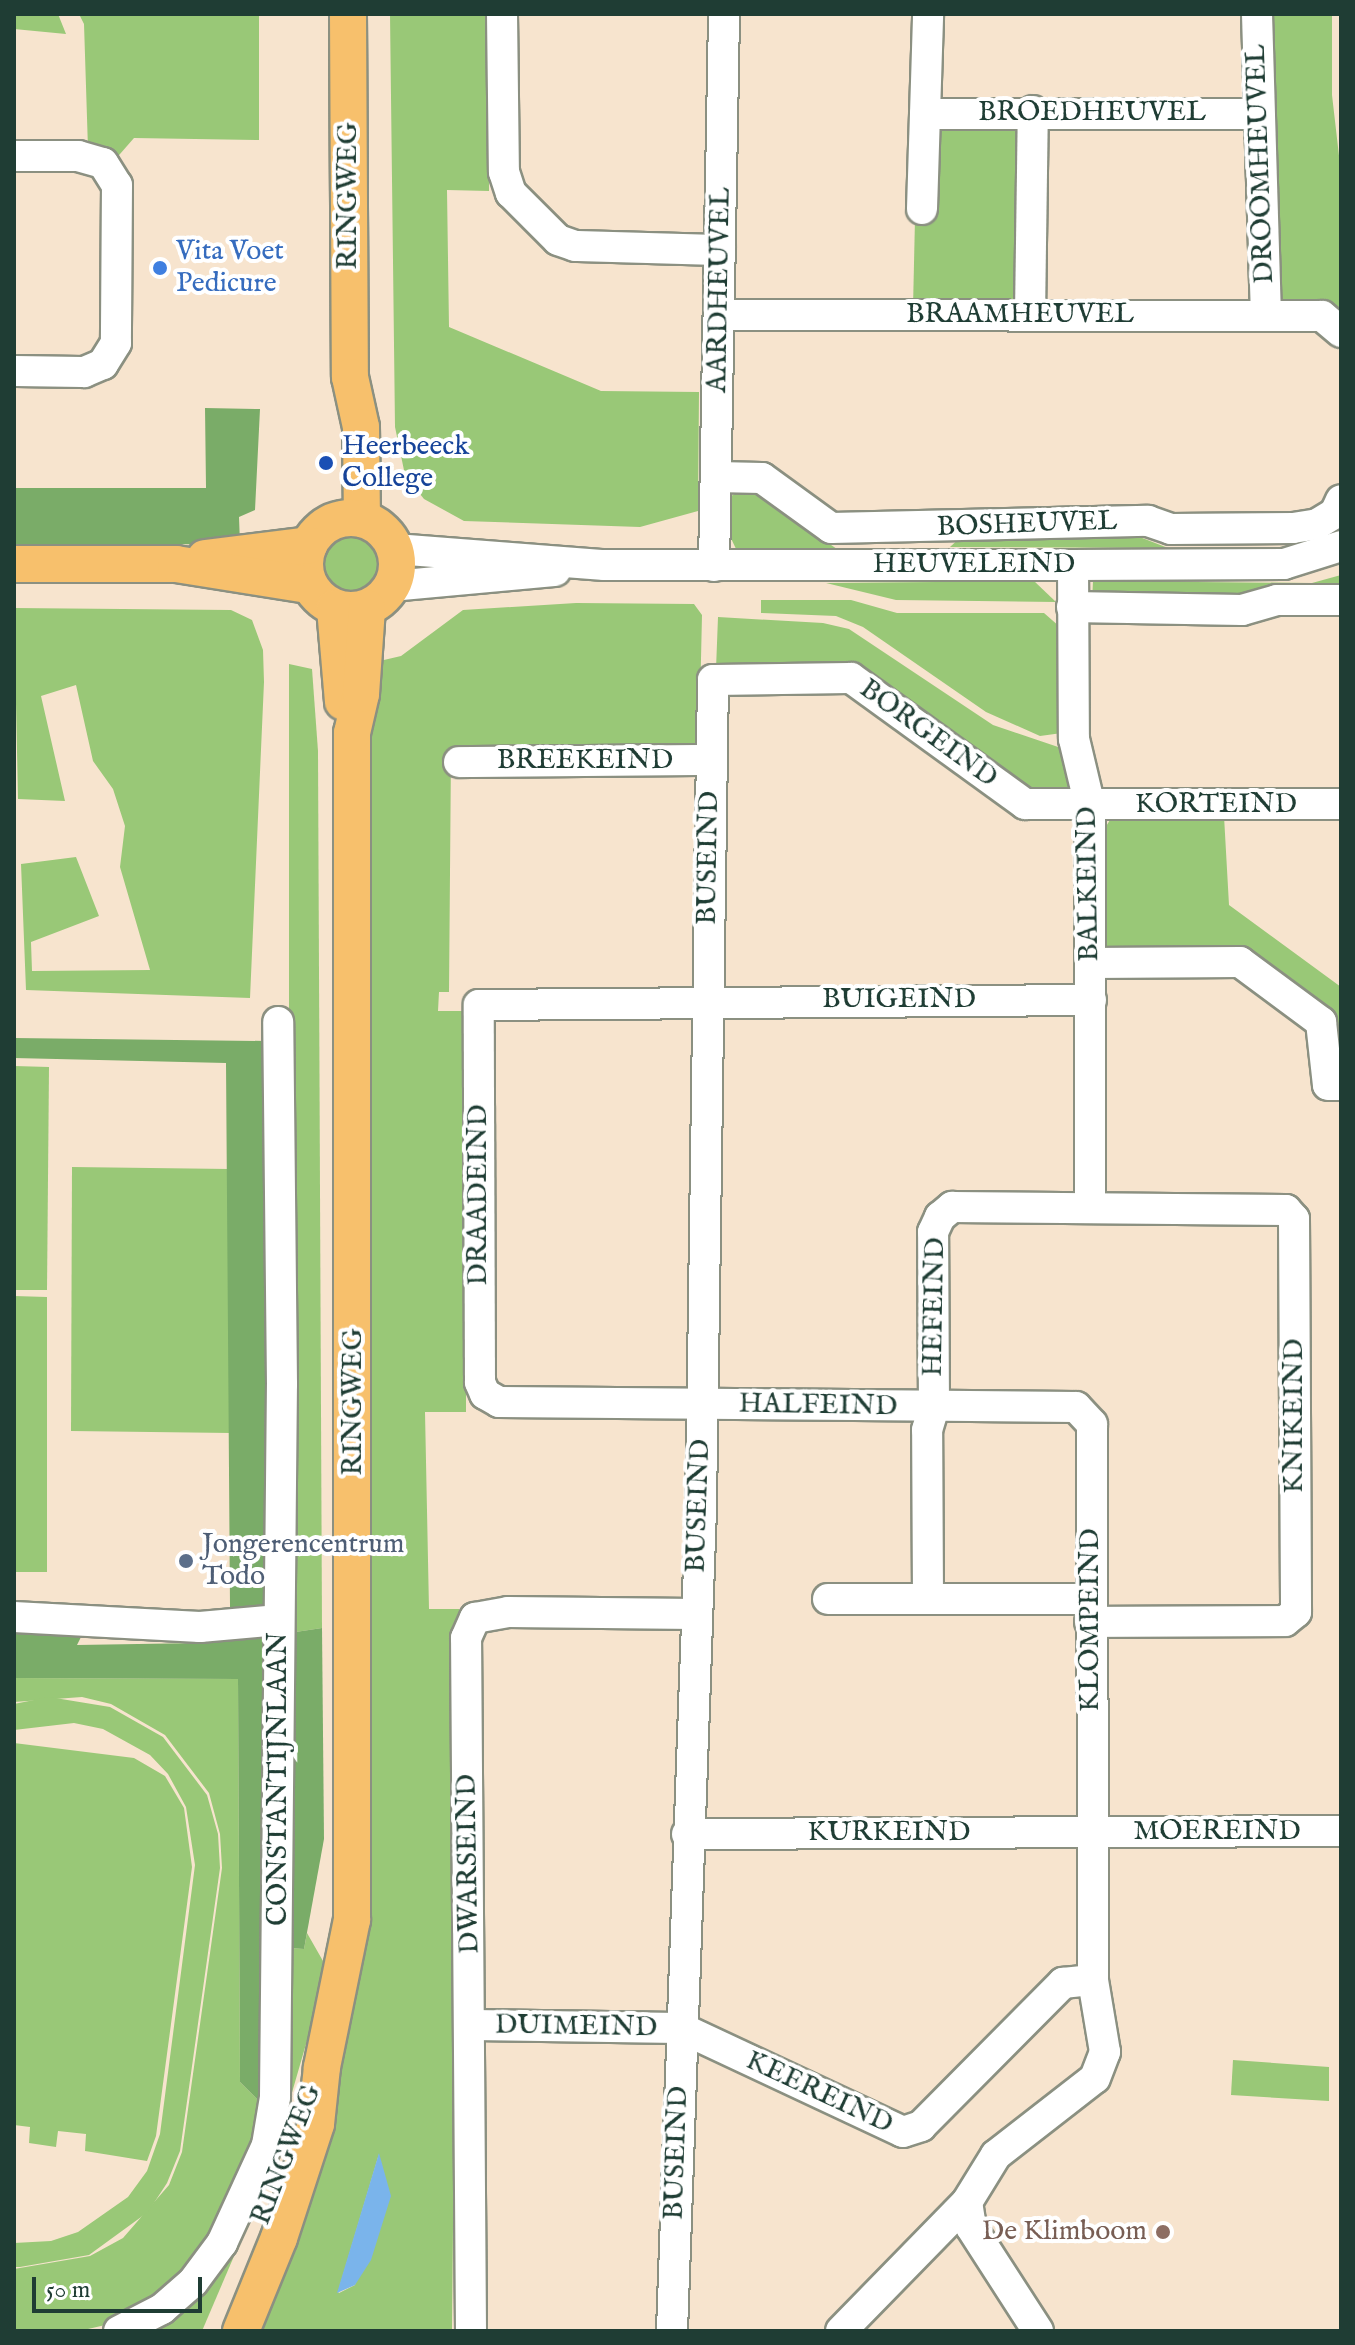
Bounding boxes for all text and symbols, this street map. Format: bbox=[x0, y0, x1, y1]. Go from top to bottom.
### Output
street label: DROOMHEUVEL bbox=[1240, 44, 1282, 284]
street label: BROEDHEUVEL bbox=[978, 96, 1206, 130]
street label: RINGWEG bbox=[332, 122, 366, 270]
street label: AARDHEUVEL bbox=[701, 187, 739, 393]
place label: Vita Voet Pedicure bbox=[176, 235, 284, 301]
marker: Vita Voet Pedicure bbox=[151, 259, 169, 277]
street label: BRAAMHEUVEL bbox=[906, 298, 1134, 332]
place label: Heerbeeck College bbox=[342, 430, 469, 496]
marker: Heerbeeck College bbox=[317, 454, 335, 472]
street label: BOSHEUVEL bbox=[936, 505, 1118, 545]
street label: HEUVELEIND bbox=[873, 548, 1075, 582]
street label: BORGEIND bbox=[852, 673, 1004, 795]
street label: BREEKEIND bbox=[497, 744, 673, 778]
street label: KORTEIND bbox=[1135, 788, 1297, 822]
street label: BUSEIND bbox=[691, 791, 727, 925]
street label: BALKEIND bbox=[1071, 806, 1107, 962]
street label: BUIGEIND bbox=[822, 983, 976, 1017]
street label: DRAADEIND bbox=[462, 1104, 496, 1286]
street label: HEFEIND bbox=[917, 1237, 953, 1377]
street label: RINGWEG bbox=[337, 1328, 371, 1476]
street label: KNIKEIND bbox=[1278, 1339, 1312, 1493]
street label: HALFEIND bbox=[738, 1388, 898, 1424]
street label: BUSEIND bbox=[680, 1438, 718, 1574]
place label: Jongerencentrum Todo bbox=[202, 1528, 404, 1594]
street label: KLOMPEIND bbox=[1074, 1528, 1108, 1712]
marker: Jongerencentrum Todo bbox=[177, 1552, 195, 1570]
street label: CONSTANTIJNLAAN bbox=[262, 1632, 296, 1926]
street label: DWARSEIND bbox=[451, 1774, 487, 1954]
street label: MOEREIND bbox=[1133, 1815, 1301, 1849]
street label: KURKEIND bbox=[807, 1816, 971, 1850]
street label: DUIMEIND bbox=[495, 2009, 657, 2045]
street label: KEEREIND bbox=[740, 2044, 898, 2142]
street label: RINGWEG bbox=[245, 2080, 329, 2230]
street label: BUSEIND bbox=[658, 2085, 696, 2221]
place label: De Klimboom bbox=[982, 2215, 1147, 2249]
marker: De Klimboom bbox=[1154, 2223, 1172, 2241]
scale bar bbox=[36, 2261, 206, 2311]
text: 50 m bbox=[46, 2275, 90, 2306]

